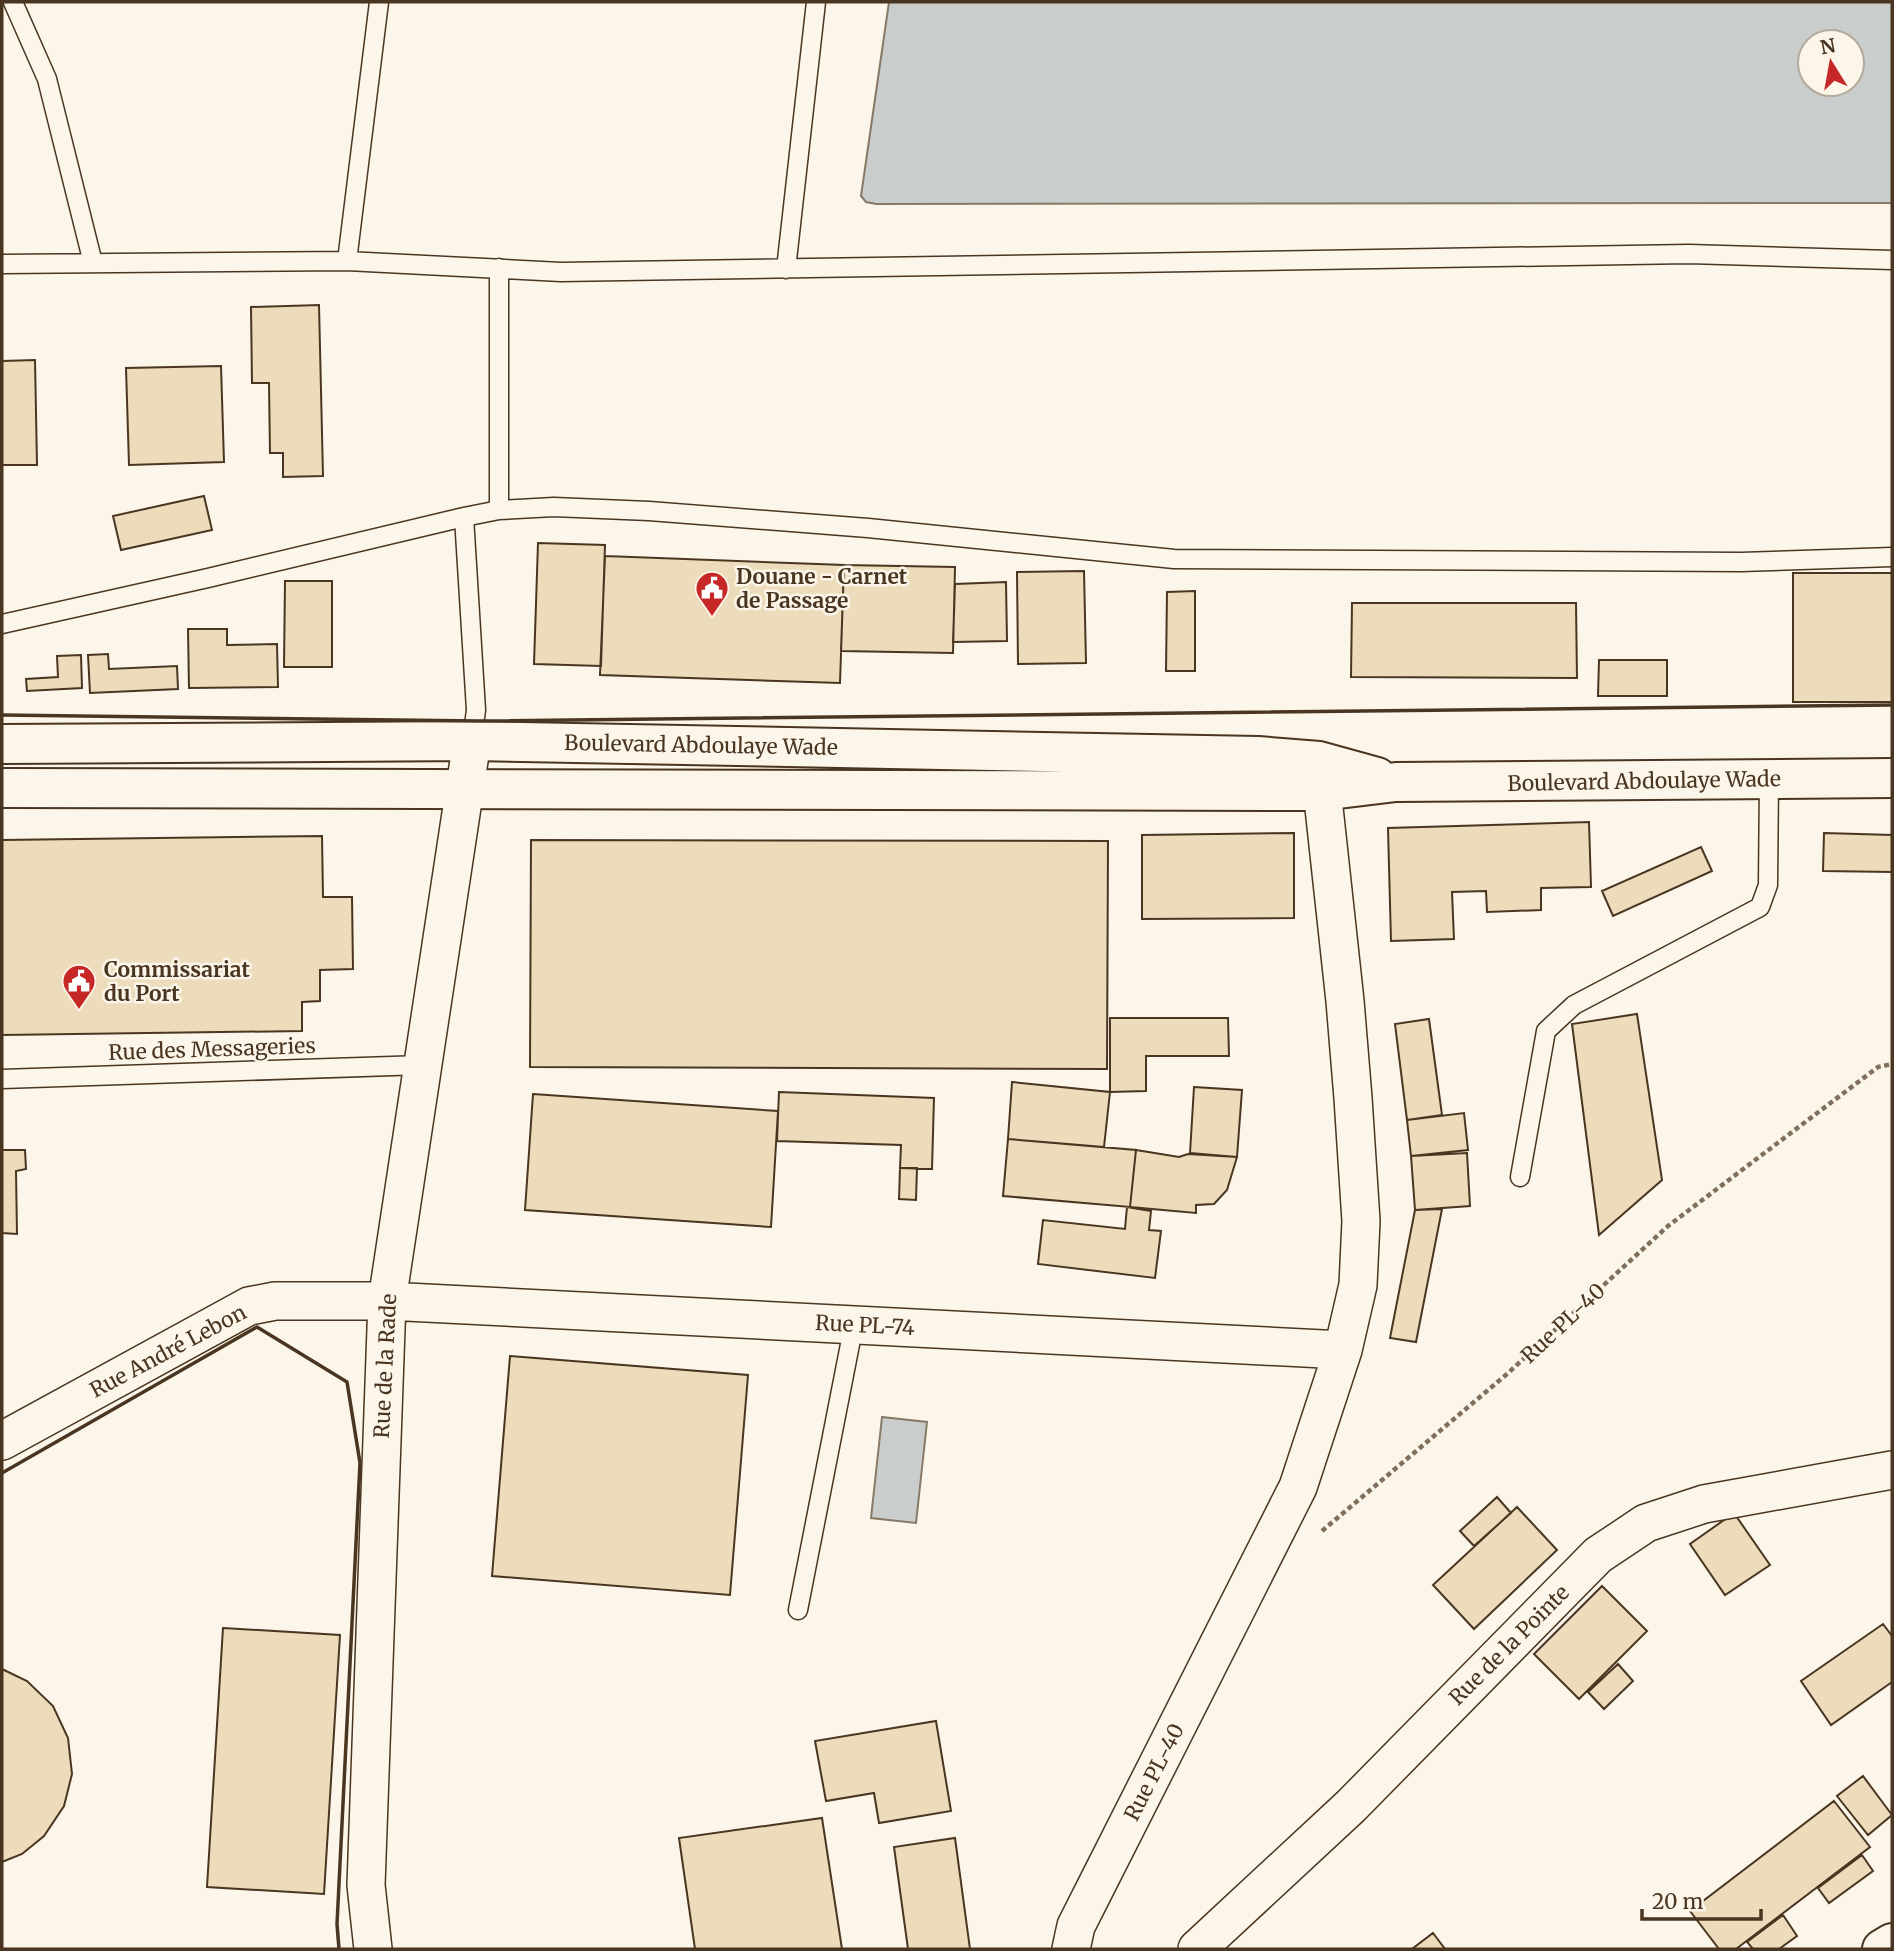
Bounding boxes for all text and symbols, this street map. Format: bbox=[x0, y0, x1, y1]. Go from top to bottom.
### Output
north arrow bbox=[1796, 28, 1866, 98]
text: N bbox=[1818, 33, 1837, 60]
place label: Douane - Carnet de Passage bbox=[736, 563, 908, 614]
public building icon: Douane - Carnet de Passage bbox=[693, 569, 731, 618]
street label: Boulevard Abdoulaye Wade bbox=[564, 729, 838, 761]
street label: Boulevard Abdoulaye Wade bbox=[1507, 765, 1781, 797]
place label: Commissariat du Port bbox=[104, 956, 250, 1007]
public building icon: Commissariat du Port bbox=[60, 962, 98, 1011]
street label: Rue des Messageries bbox=[108, 1032, 316, 1066]
street label: Rue PL-40 bbox=[1515, 1277, 1611, 1369]
street label: Rue de la Rade bbox=[368, 1293, 402, 1439]
street label: Rue André Lebon bbox=[85, 1298, 251, 1404]
street label: Rue PL-74 bbox=[815, 1309, 916, 1341]
street label: Rue de la Pointe bbox=[1443, 1579, 1575, 1711]
street label: Rue PL-40 bbox=[1118, 1719, 1190, 1825]
scale bar bbox=[1642, 1878, 1761, 1922]
text: 20 m bbox=[1652, 1888, 1704, 1915]

